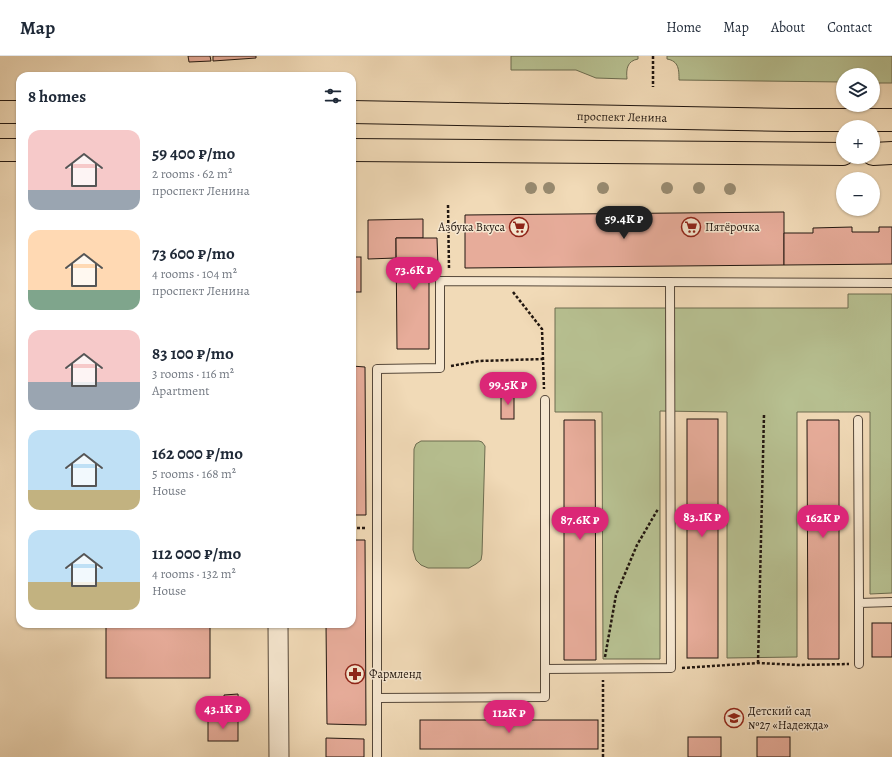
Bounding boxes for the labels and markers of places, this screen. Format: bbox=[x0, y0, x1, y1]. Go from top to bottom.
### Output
pin: 59.4K ₽ bbox=[587, 206, 661, 240]
supermarket icon: Азбука Вкуса bbox=[508, 216, 530, 238]
supermarket icon: Пятёрочка bbox=[680, 216, 702, 238]
place label: Азбука Вкуса bbox=[437, 219, 505, 235]
place label: Пятёрочка bbox=[705, 219, 760, 235]
pin: 73.6K ₽ bbox=[377, 257, 451, 291]
pin: 99.5K ₽ bbox=[471, 372, 545, 406]
pin: 83.1K ₽ bbox=[665, 504, 739, 538]
pin: 162K ₽ bbox=[790, 505, 856, 539]
pin: 87.6K ₽ bbox=[543, 507, 617, 541]
pharmacy icon: Фармленд bbox=[344, 663, 366, 685]
place label: Фармленд bbox=[369, 666, 422, 682]
pin: 43.1K ₽ bbox=[186, 696, 260, 730]
pin: 112K ₽ bbox=[476, 700, 542, 734]
place label: Детский сад №27 «Надежда» bbox=[748, 703, 829, 733]
school or university icon: Детский сад №27 «Надежда» bbox=[723, 707, 745, 729]

